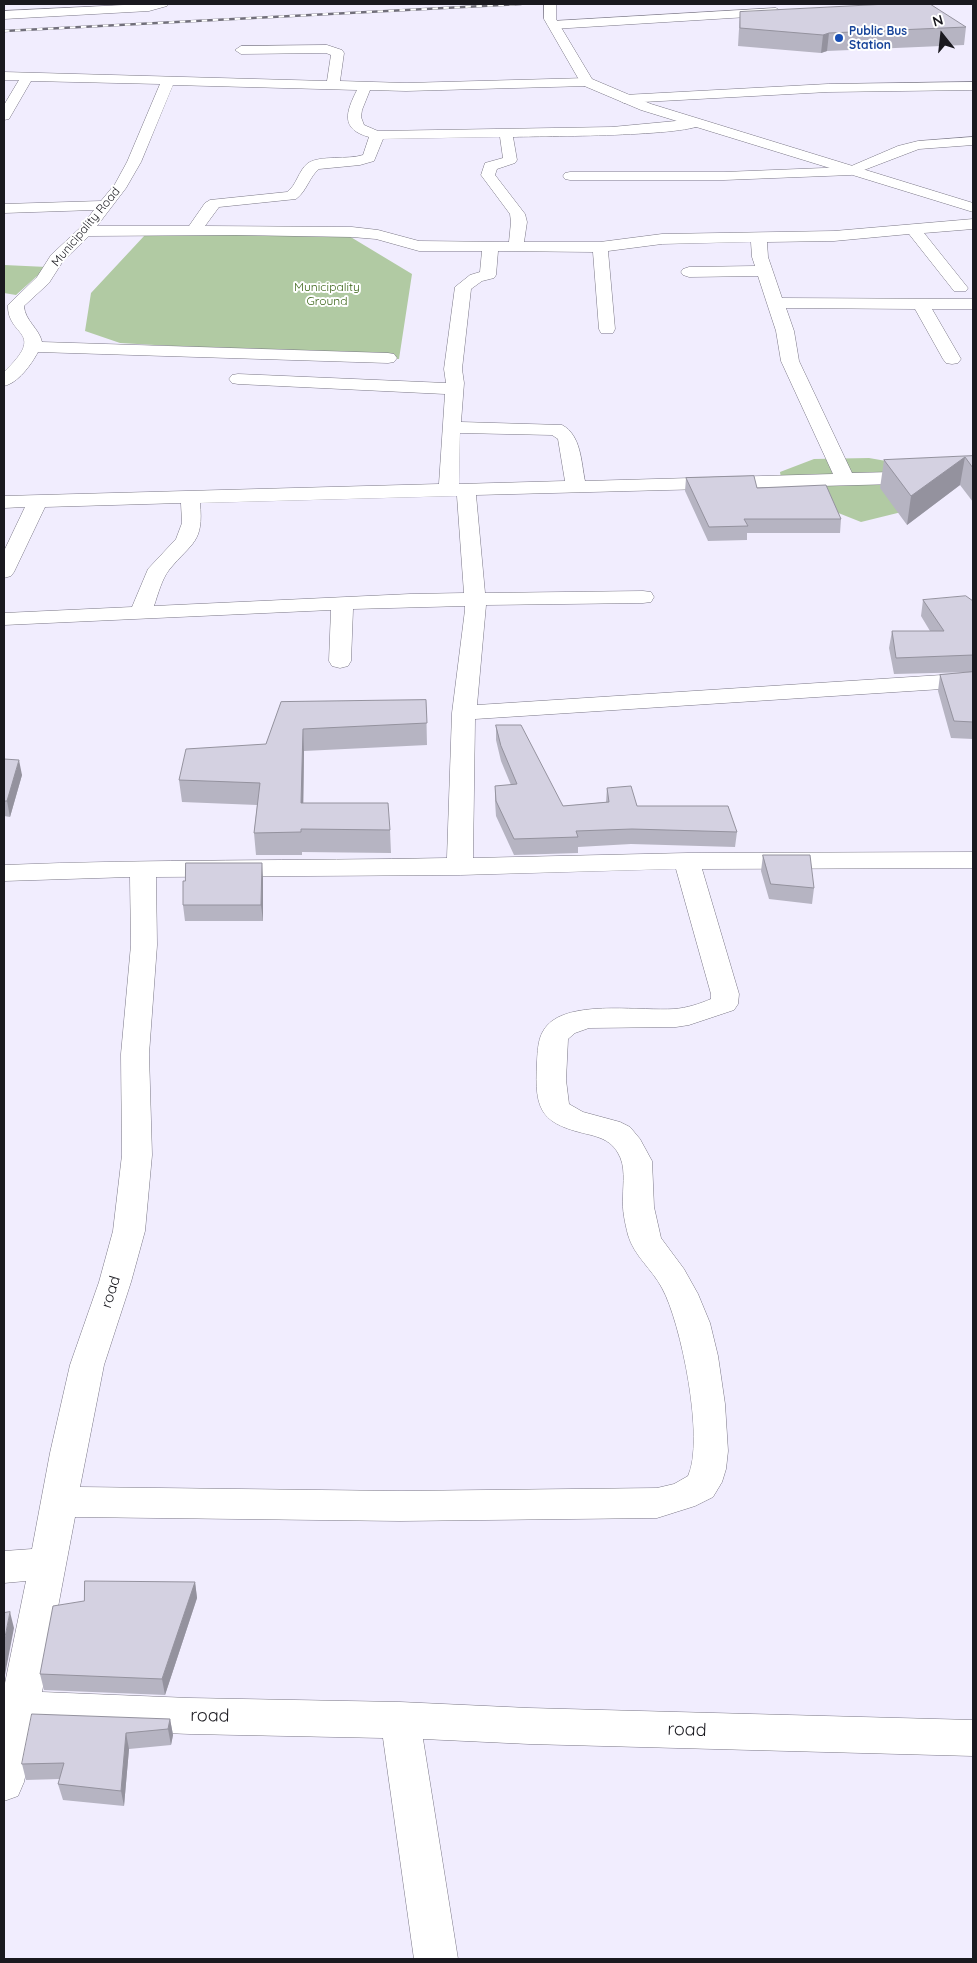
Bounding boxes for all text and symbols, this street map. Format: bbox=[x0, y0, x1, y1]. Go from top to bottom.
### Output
north arrow bbox=[917, 10, 967, 60]
text: N bbox=[930, 11, 945, 31]
place label: Public Bus Station bbox=[849, 24, 907, 52]
marker: Public Bus Station bbox=[833, 32, 845, 44]
street label: Municipality Road bbox=[49, 185, 123, 269]
park label: Municipality Ground bbox=[294, 280, 360, 308]
street label: road bbox=[98, 1274, 124, 1310]
street label: road bbox=[190, 1705, 230, 1727]
street label: road bbox=[667, 1719, 707, 1741]

